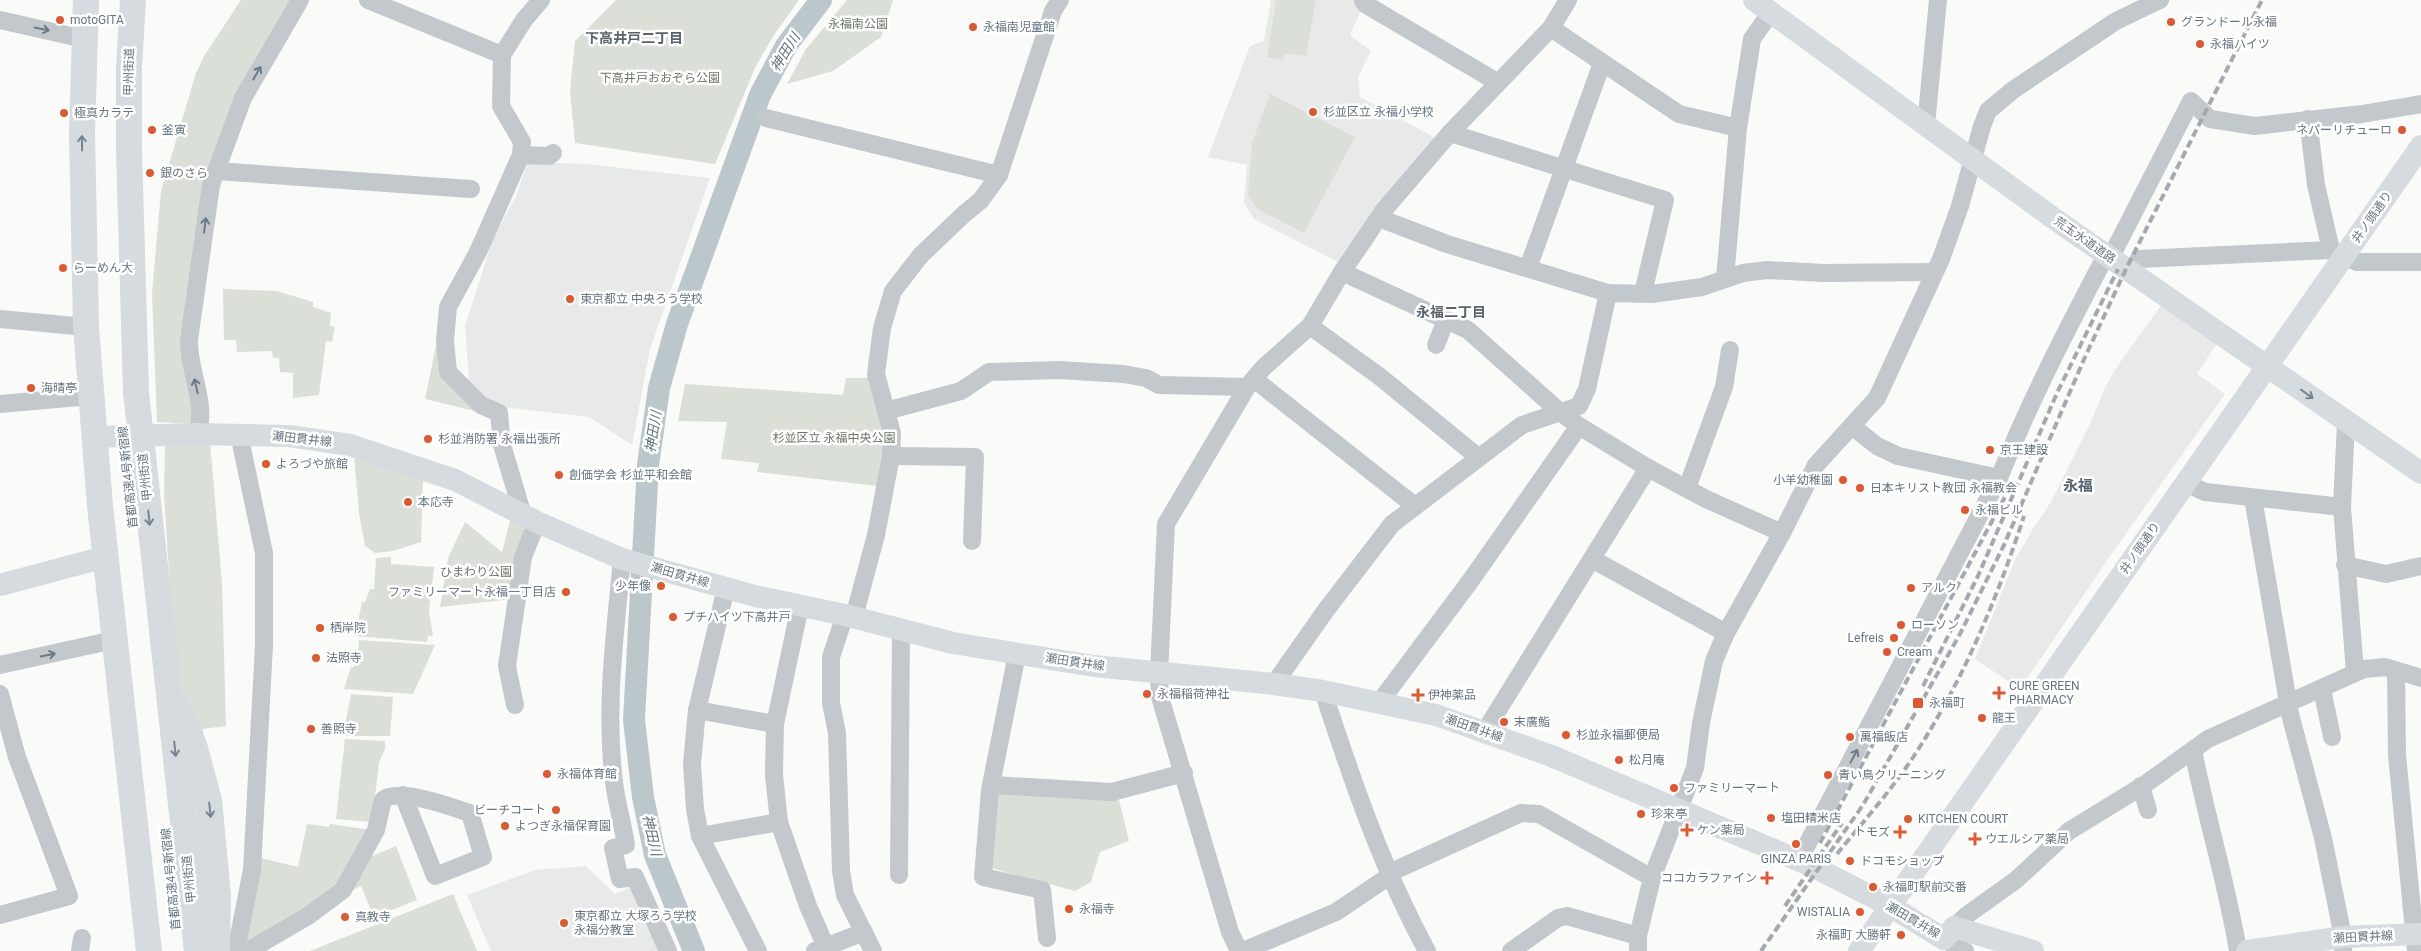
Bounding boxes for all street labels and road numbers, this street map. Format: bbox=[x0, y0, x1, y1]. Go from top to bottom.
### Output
street label: 甲州街道 bbox=[122, 48, 136, 96]
street label: 井ノ頭通り bbox=[2349, 188, 2395, 246]
street label: 荒玉水道道路 bbox=[2051, 214, 2119, 266]
street label: 首都高速4号新宿線 bbox=[116, 425, 140, 529]
street label: 瀬田貫井線 bbox=[271, 429, 333, 449]
street label: 甲州街道 bbox=[136, 452, 154, 502]
street label: 井ノ頭通り bbox=[2117, 519, 2163, 577]
street label: 瀬田貫井線 bbox=[649, 560, 711, 590]
street label: 瀬田貫井線 bbox=[1044, 651, 1106, 673]
street label: 瀬田貫井線 bbox=[1443, 712, 1505, 744]
street label: 首都高速4号新宿線 bbox=[159, 827, 183, 931]
street label: 甲州街道 bbox=[180, 854, 198, 904]
street label: 瀬田貫井線 bbox=[1884, 899, 1942, 941]
street label: 瀬田貫井線 bbox=[2333, 928, 2393, 946]

